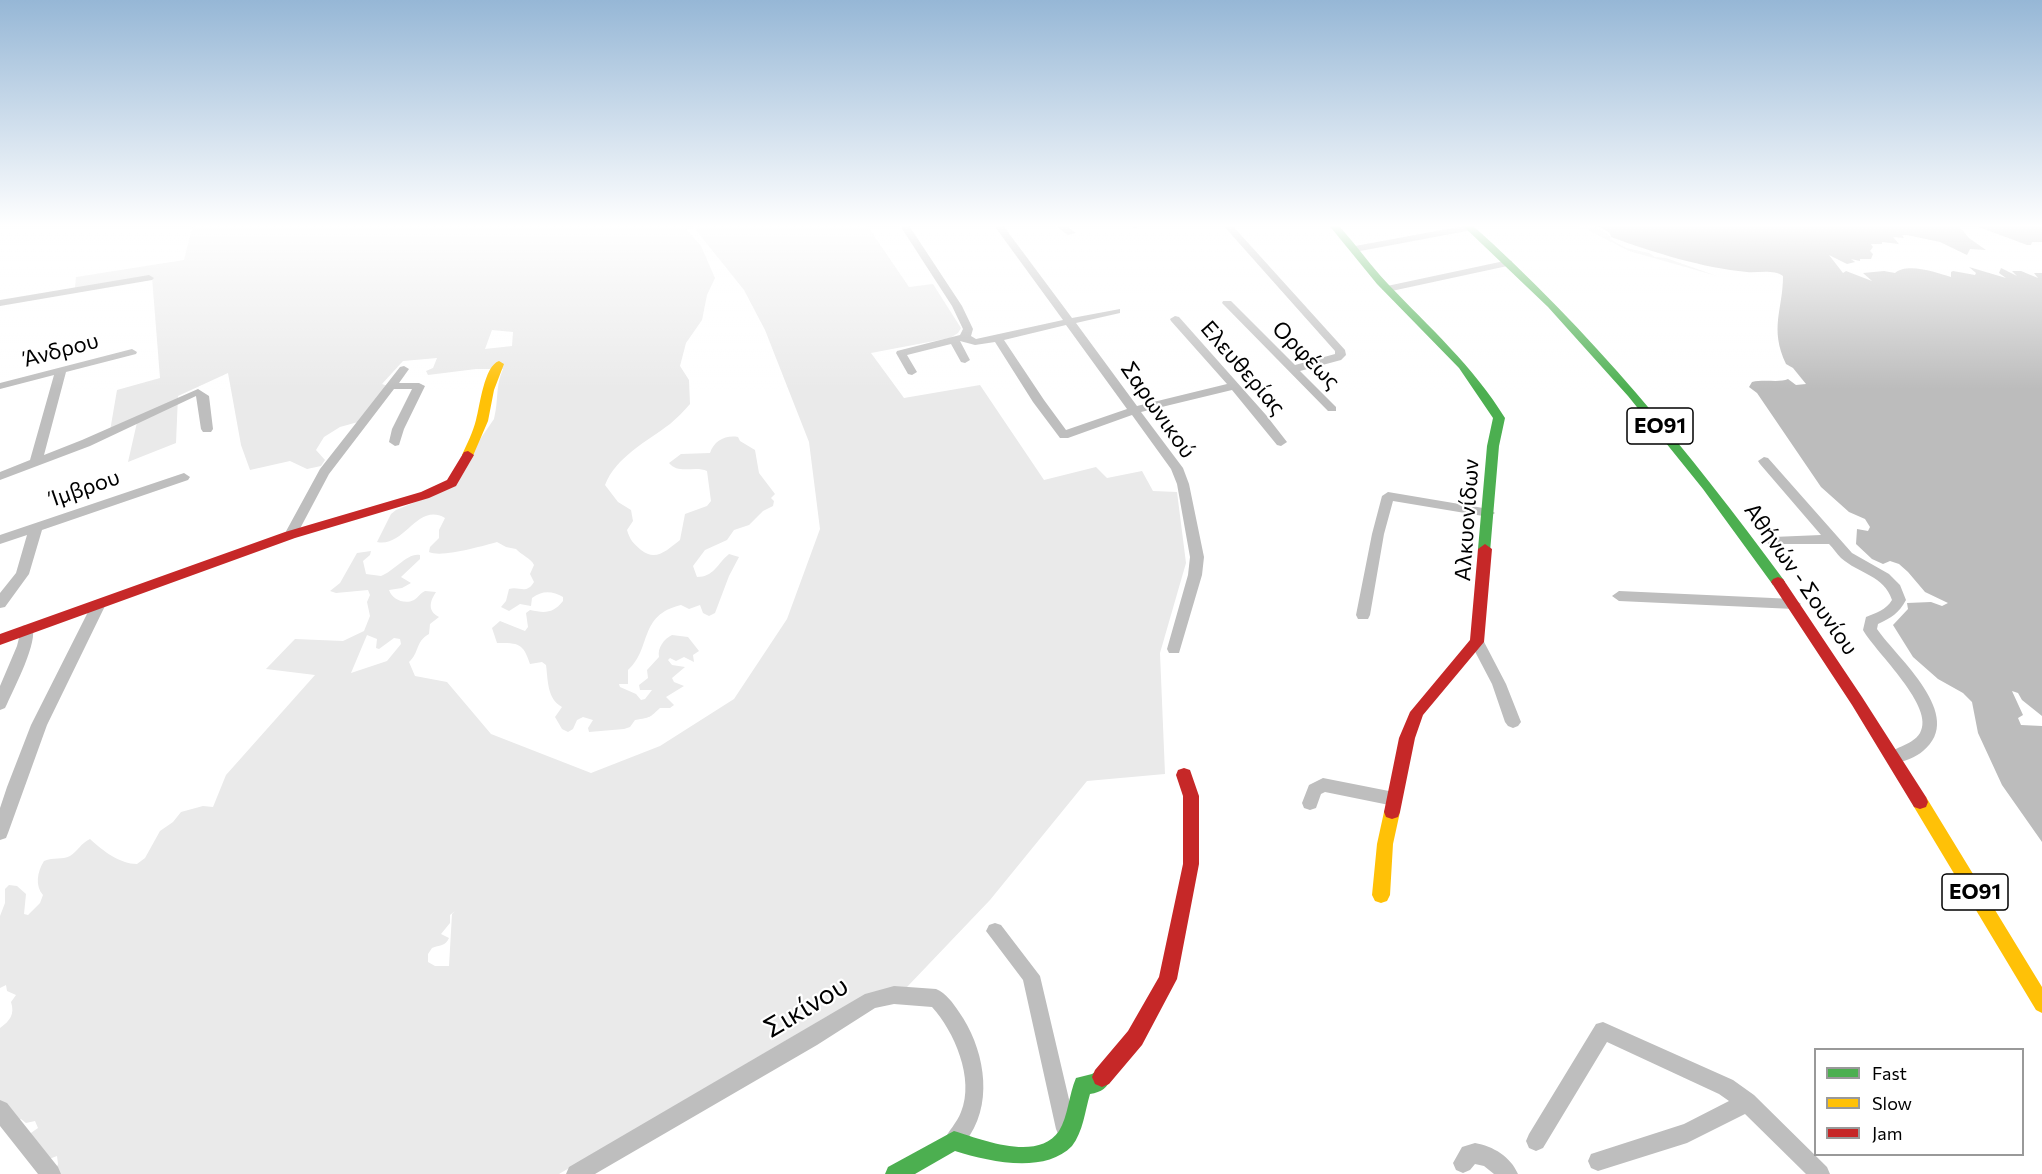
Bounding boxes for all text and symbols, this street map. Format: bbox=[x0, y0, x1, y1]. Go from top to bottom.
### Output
street label: Ορφέως bbox=[1266, 315, 1346, 395]
street label: Ελευθερίας bbox=[1195, 316, 1291, 420]
street label: Άνδρου bbox=[20, 327, 102, 373]
street label: Σαρωνικού bbox=[1115, 357, 1201, 463]
road number: ΕΟ91 bbox=[1627, 408, 1693, 444]
street label: Αλκυονίδων bbox=[1450, 458, 1484, 582]
street label: Ίμβρου bbox=[47, 464, 123, 512]
street label: Αθήνών - Σουνίου bbox=[1739, 498, 1863, 660]
road number: ΕΟ91 bbox=[1942, 874, 2008, 910]
street label: Σικίνου bbox=[758, 969, 854, 1045]
legend bbox=[1814, 1048, 2024, 1156]
text: Fast bbox=[1872, 1062, 1907, 1084]
text: Slow bbox=[1872, 1092, 1912, 1114]
text: Jam bbox=[1872, 1122, 1902, 1144]

